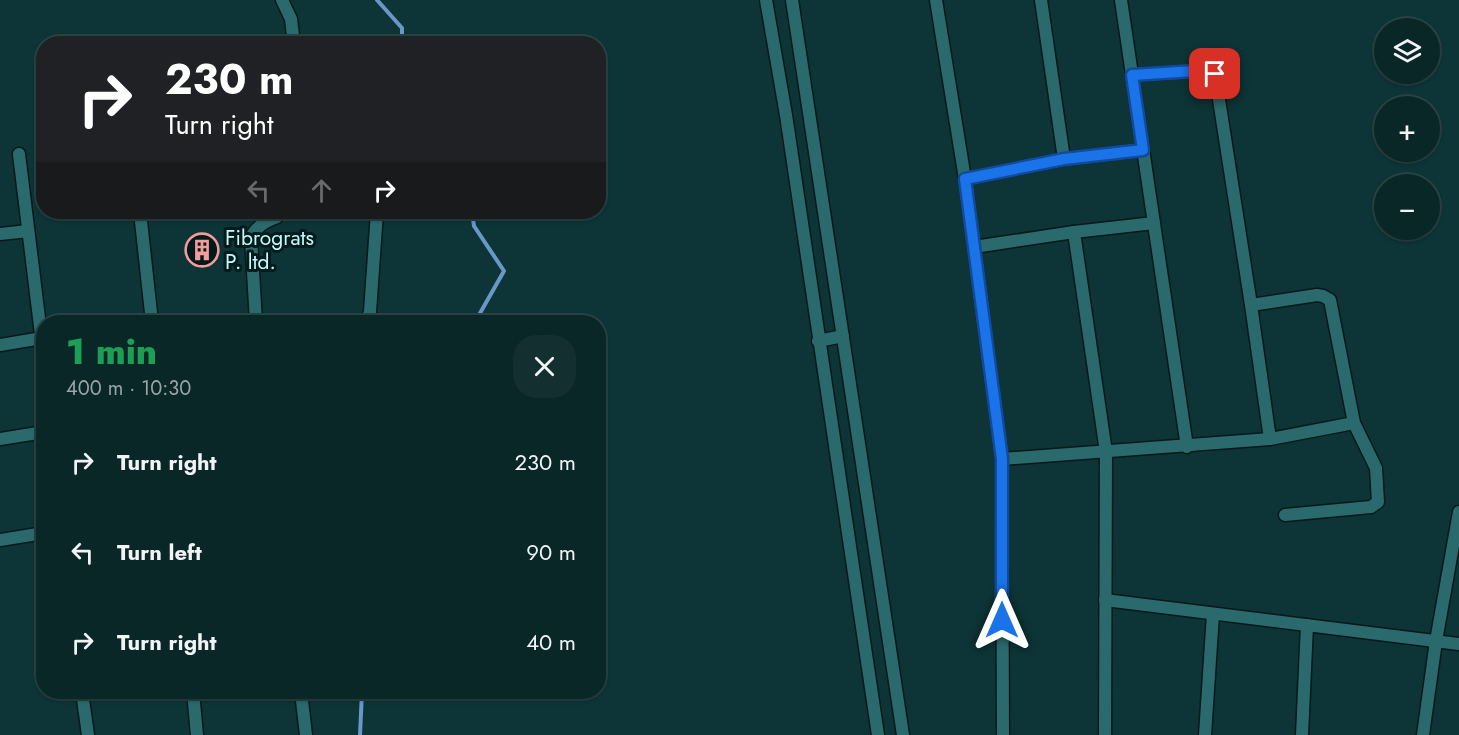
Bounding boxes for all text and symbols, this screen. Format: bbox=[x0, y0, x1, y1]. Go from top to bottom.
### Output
map controls bbox=[1374, 18, 1440, 240]
button: layers bbox=[1374, 18, 1440, 84]
pin bbox=[1189, 48, 1240, 99]
text: 230 m bbox=[165, 49, 293, 110]
icon: arrive bbox=[1198, 57, 1231, 90]
icon: right bbox=[66, 60, 144, 138]
button: + bbox=[1374, 96, 1440, 162]
text: Turn right bbox=[165, 105, 273, 144]
icon: left bbox=[242, 174, 275, 207]
icon: ahead bbox=[305, 174, 338, 207]
icon: right bbox=[368, 174, 401, 207]
button: − bbox=[1374, 174, 1440, 240]
place label: Fibrograts P. ltd. bbox=[225, 223, 314, 277]
building icon: Fibrograts P. ltd. bbox=[184, 232, 220, 268]
text: 1 min bbox=[66, 325, 157, 377]
button: close bbox=[513, 335, 576, 398]
text: 400 m · 10:30 bbox=[66, 374, 191, 403]
icon: right bbox=[66, 446, 99, 479]
text: Turn right bbox=[117, 446, 217, 478]
text: 230 m bbox=[515, 446, 576, 478]
icon: left bbox=[66, 536, 99, 569]
text: Turn left bbox=[117, 536, 202, 568]
text: 90 m bbox=[526, 536, 576, 568]
position arrow bbox=[970, 588, 1034, 652]
icon: right bbox=[66, 626, 99, 659]
text: Turn right bbox=[117, 626, 217, 658]
text: 40 m bbox=[526, 626, 576, 658]

